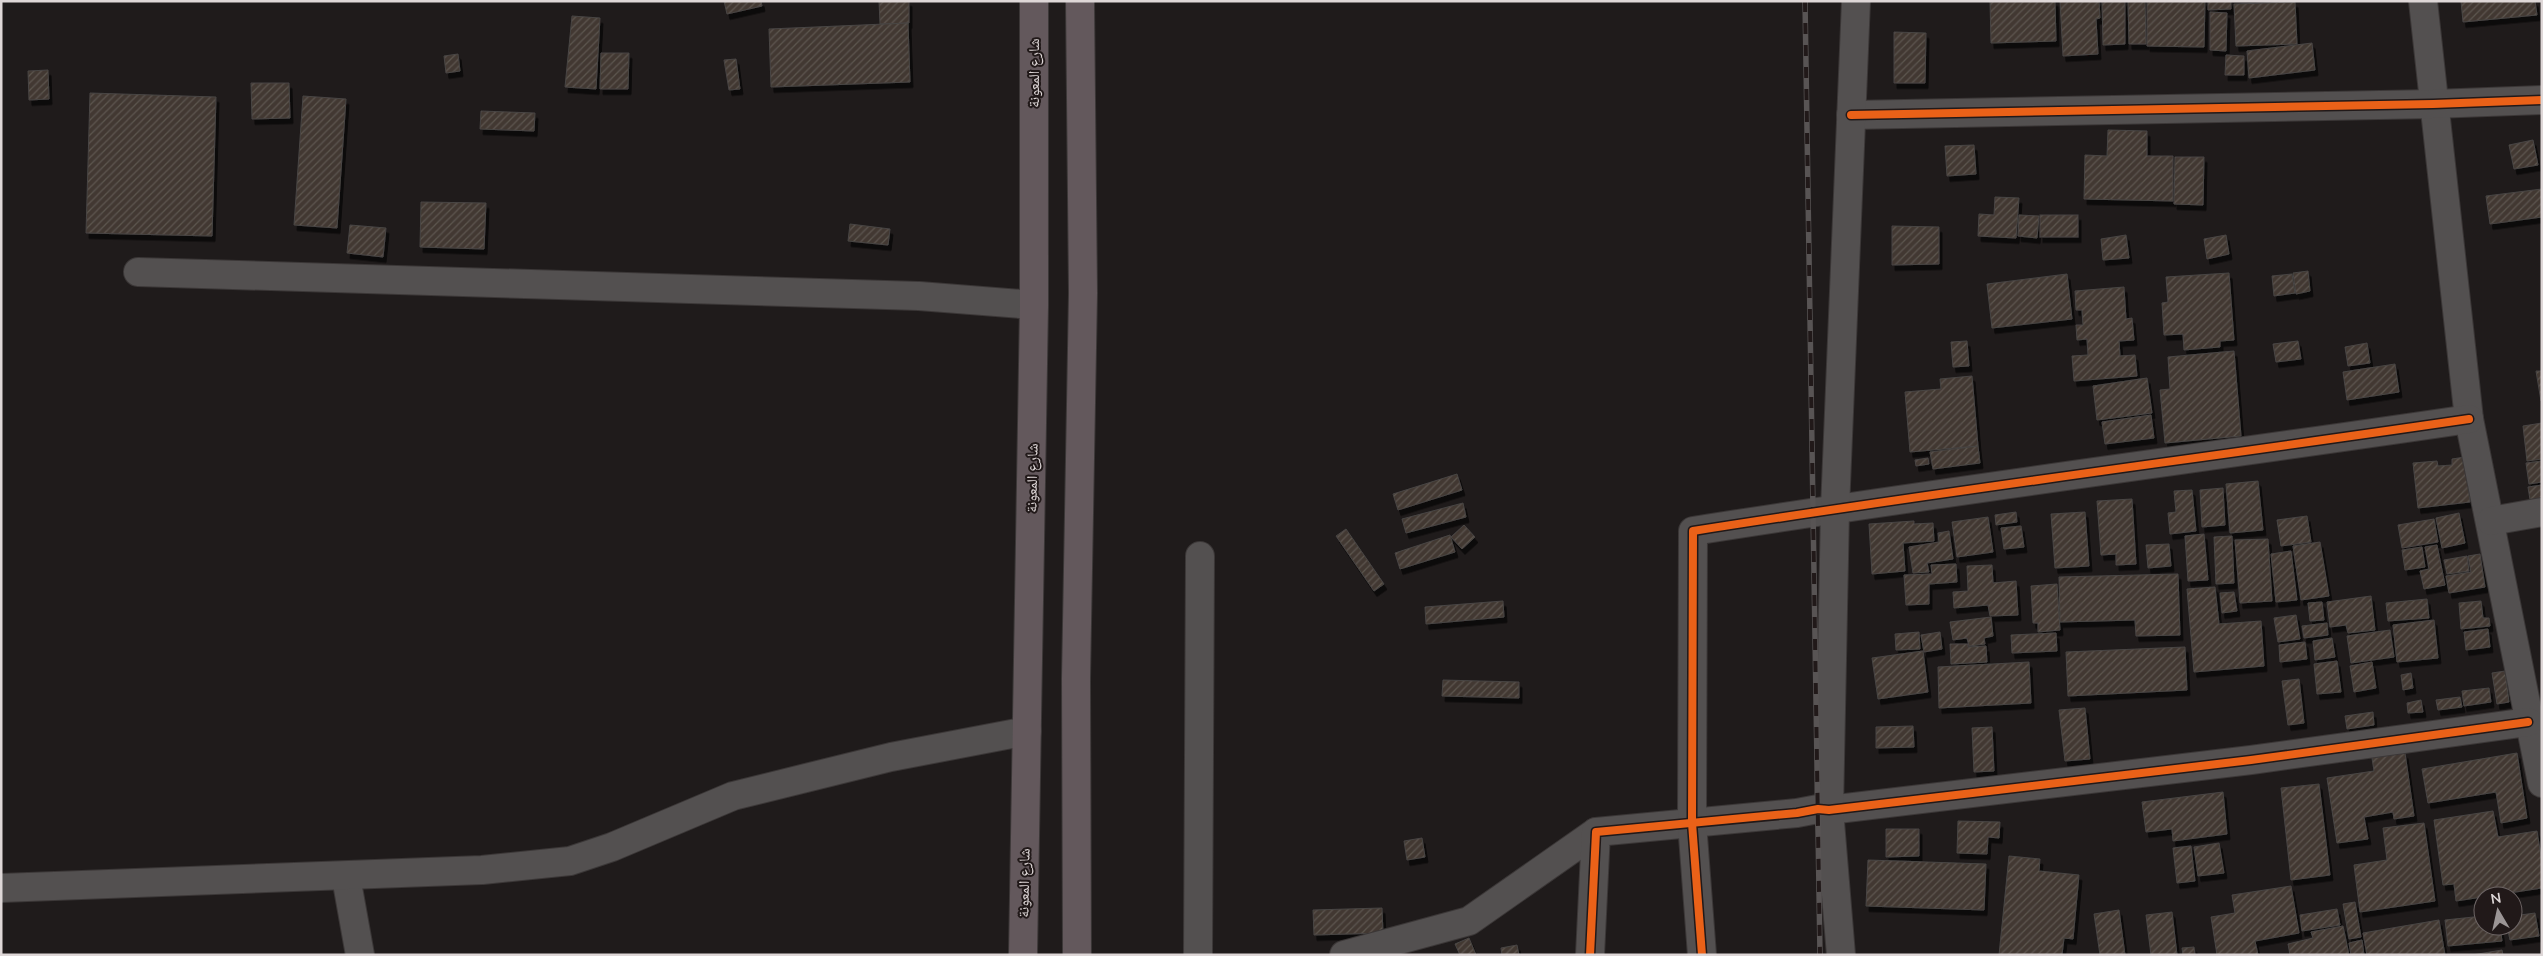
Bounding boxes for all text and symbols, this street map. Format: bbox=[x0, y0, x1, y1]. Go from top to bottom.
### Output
street label: شارع المعونة bbox=[1024, 38, 1044, 108]
street label: شارع المعونة bbox=[1021, 443, 1043, 513]
street label: شارع المعونة bbox=[1013, 848, 1035, 918]
north arrow bbox=[2473, 886, 2523, 936]
text: N bbox=[2489, 888, 2503, 909]

